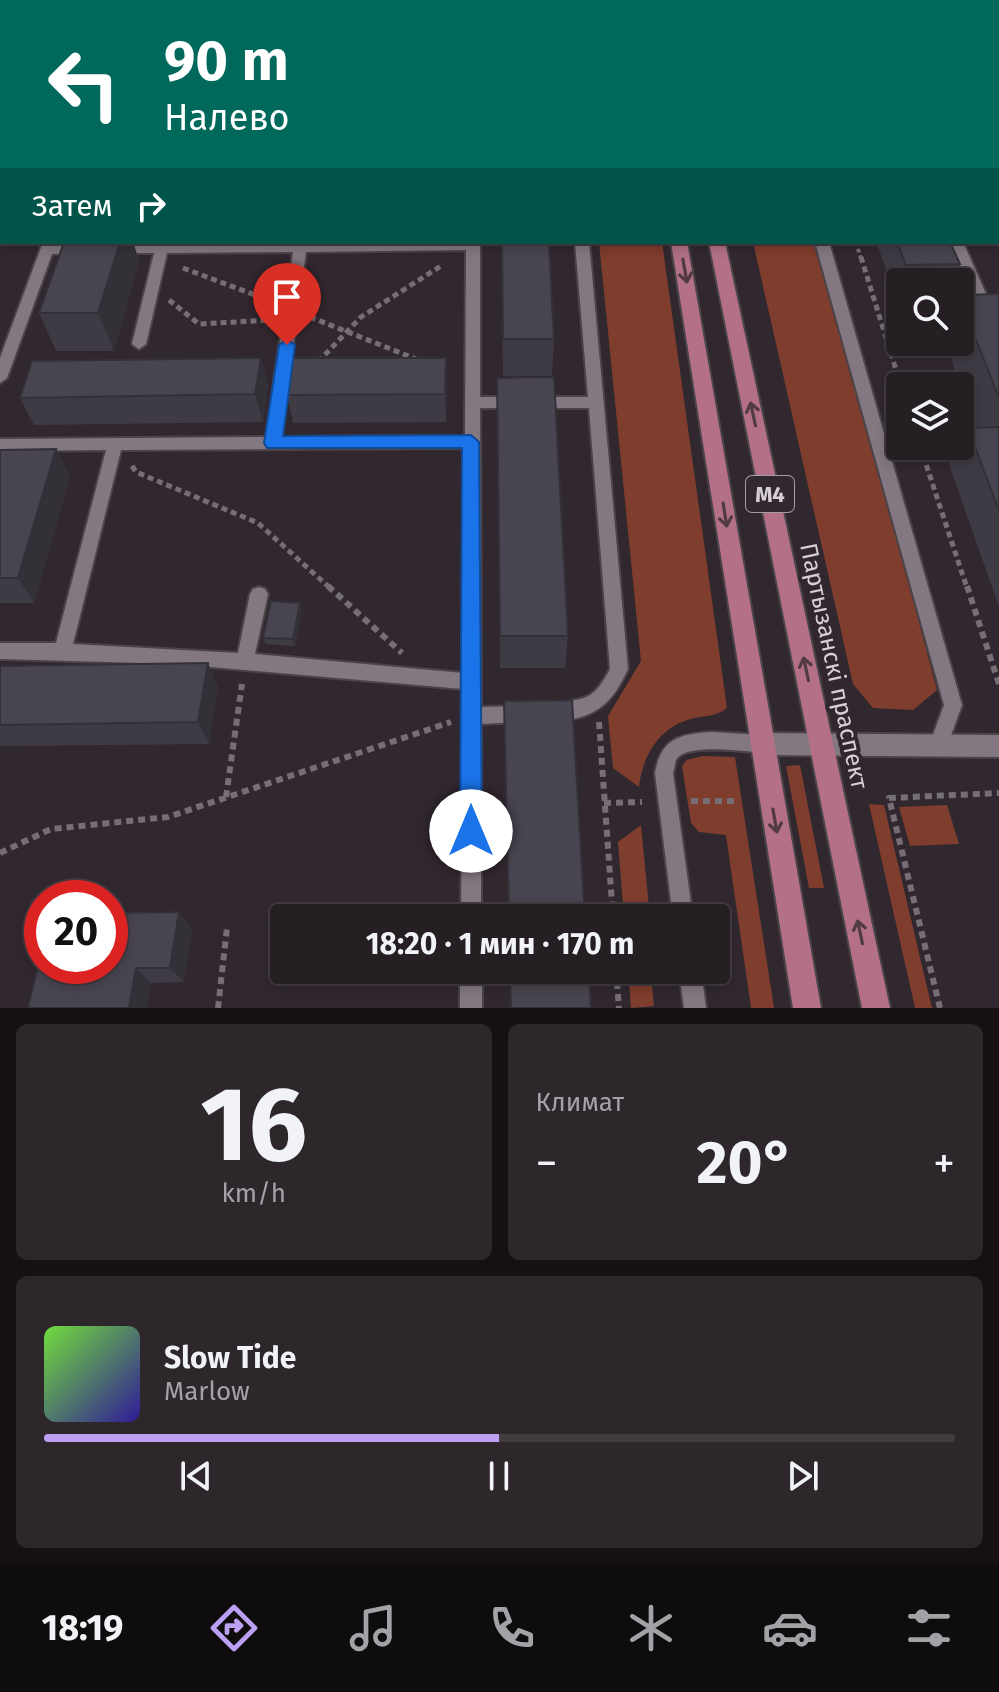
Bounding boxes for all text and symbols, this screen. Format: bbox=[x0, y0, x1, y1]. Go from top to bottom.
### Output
text: 90 m bbox=[164, 28, 289, 95]
icon: left bbox=[32, 32, 136, 136]
text: Налево bbox=[164, 96, 290, 140]
icon: right bbox=[129, 184, 173, 228]
text: Затем bbox=[32, 188, 113, 224]
one-way arrow bbox=[678, 258, 693, 283]
pin bbox=[253, 263, 321, 345]
map controls bbox=[886, 268, 974, 460]
button: search bbox=[886, 268, 974, 356]
icon: arrive bbox=[265, 275, 309, 319]
button: layers bbox=[886, 372, 974, 460]
one-way arrow bbox=[745, 402, 760, 428]
road number: М4 bbox=[746, 476, 794, 512]
one-way arrow bbox=[718, 502, 733, 528]
street label: Партызанскі праспект bbox=[794, 540, 874, 792]
one-way arrow bbox=[798, 656, 813, 682]
position arrow bbox=[429, 789, 513, 873]
one-way arrow bbox=[769, 807, 784, 833]
speed limit sign: 20 bbox=[24, 880, 128, 984]
one-way arrow bbox=[852, 919, 867, 945]
text: 18:20 · 1 мин · 170 m bbox=[366, 926, 634, 962]
text: 16 bbox=[200, 1063, 307, 1188]
text: Климат bbox=[536, 1087, 624, 1118]
text: 20° bbox=[697, 1127, 794, 1199]
text: − bbox=[536, 1137, 558, 1190]
text: + bbox=[933, 1137, 955, 1190]
text: km/h bbox=[222, 1178, 286, 1209]
text: Slow Tide bbox=[164, 1340, 296, 1376]
text: Marlow bbox=[164, 1376, 250, 1407]
icon: previous bbox=[174, 1454, 218, 1498]
icon: pause bbox=[477, 1454, 521, 1498]
icon: next bbox=[781, 1454, 825, 1498]
icon: directions bbox=[206, 1600, 262, 1656]
icon: music bbox=[345, 1600, 401, 1656]
icon: phone bbox=[484, 1600, 540, 1656]
icon: climate bbox=[623, 1600, 679, 1656]
icon: car bbox=[762, 1600, 818, 1656]
icon: filters bbox=[901, 1600, 957, 1656]
text: 18:19 bbox=[42, 1606, 123, 1650]

